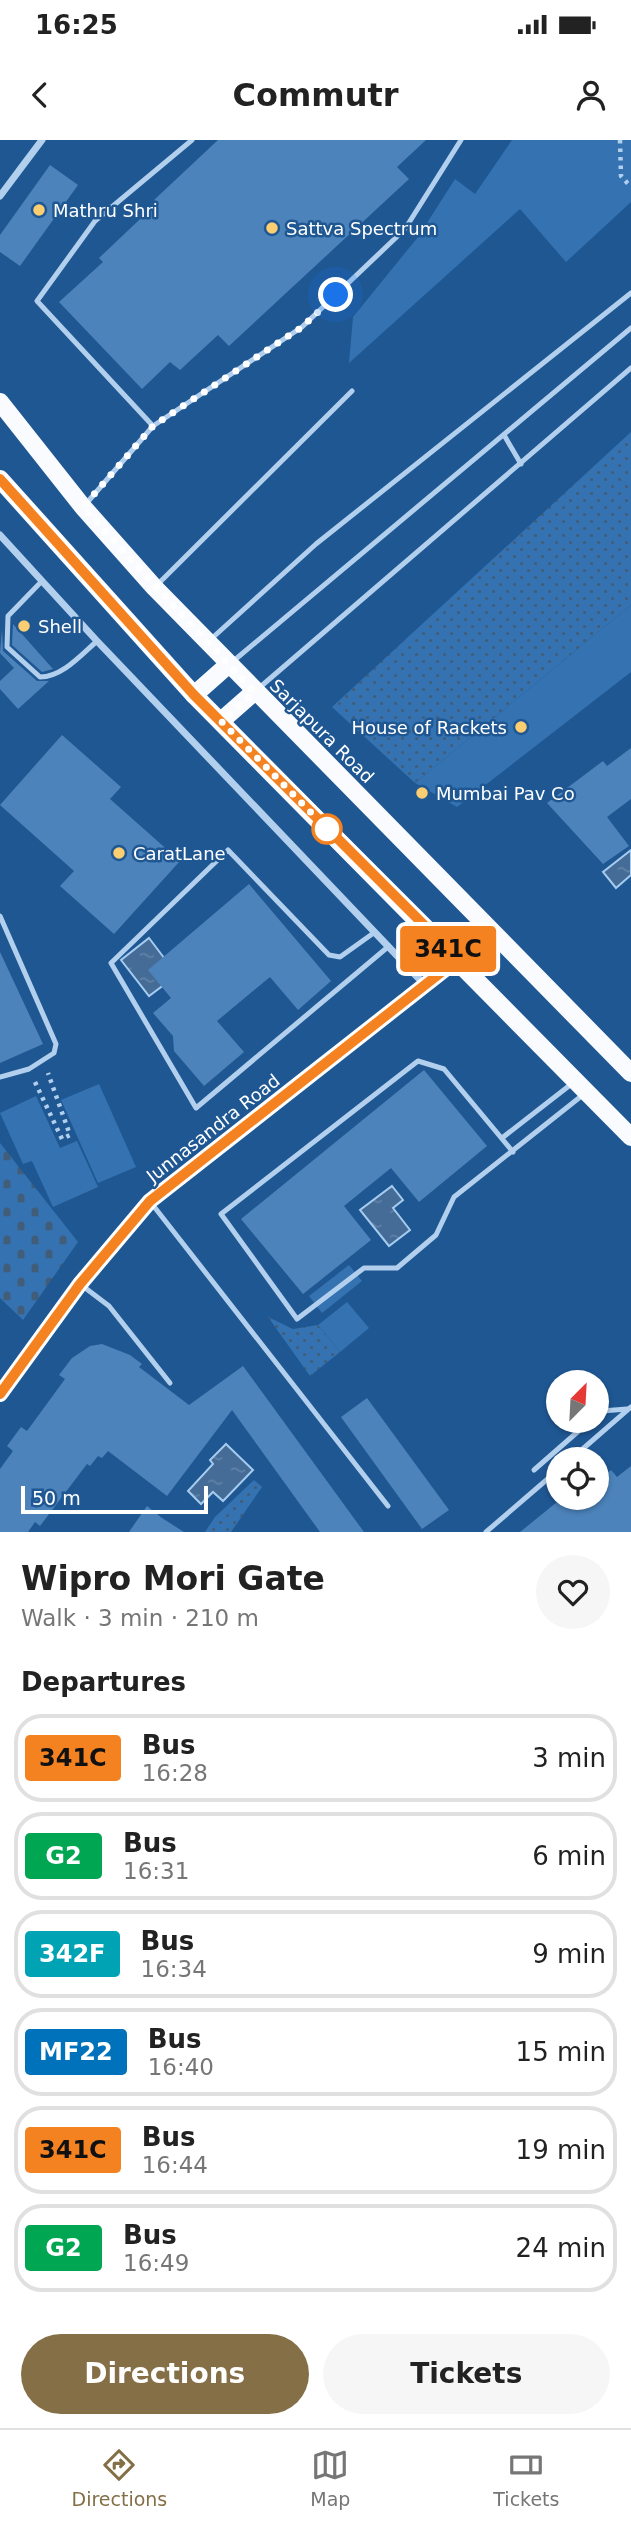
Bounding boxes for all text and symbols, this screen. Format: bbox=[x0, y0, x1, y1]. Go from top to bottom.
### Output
text: 16:25 bbox=[35, 10, 118, 40]
icon: back bbox=[21, 76, 59, 114]
text: Commutr bbox=[232, 76, 399, 114]
icon: person bbox=[572, 76, 610, 114]
place label: Mathru Shri bbox=[53, 200, 158, 221]
marker: Mathru Shri bbox=[31, 202, 47, 218]
place label: Sattva Spectrum bbox=[286, 218, 437, 239]
marker: Sattva Spectrum bbox=[264, 220, 280, 236]
your location bbox=[318, 277, 353, 312]
place label: Shell bbox=[38, 616, 82, 637]
marker: Shell bbox=[16, 618, 32, 634]
street label: Sarjapura Road bbox=[266, 675, 378, 787]
place label: House of Rackets bbox=[351, 717, 507, 738]
marker: House of Rackets bbox=[513, 719, 529, 735]
place label: Mumbai Pav Co bbox=[436, 783, 575, 804]
marker: Mumbai Pav Co bbox=[414, 785, 430, 801]
unlabelled marker bbox=[312, 814, 342, 844]
place label: CaratLane bbox=[133, 843, 226, 864]
marker: CaratLane bbox=[111, 845, 127, 861]
line badge: 341C bbox=[399, 926, 497, 972]
text: 341C bbox=[414, 935, 482, 963]
street label: Junnasandra Road bbox=[141, 1070, 284, 1187]
north arrow bbox=[546, 1370, 609, 1433]
map controls bbox=[546, 1370, 609, 1510]
button: locate bbox=[546, 1447, 609, 1510]
scale bar bbox=[21, 1483, 208, 1515]
text: 50 m bbox=[32, 1487, 81, 1509]
button: heart bbox=[536, 1555, 610, 1629]
text: Wipro Mori Gate bbox=[21, 1559, 325, 1598]
text: Walk · 3 min · 210 m bbox=[21, 1605, 259, 1631]
text: Departures bbox=[21, 1667, 186, 1697]
text: Bus bbox=[142, 1730, 196, 1760]
text: 3 min bbox=[532, 1743, 606, 1773]
text: 341C bbox=[39, 1744, 107, 1772]
text: 16:28 bbox=[142, 1760, 208, 1786]
text: Bus bbox=[123, 1828, 177, 1858]
text: 6 min bbox=[532, 1841, 606, 1871]
text: G2 bbox=[45, 1842, 82, 1870]
text: 16:31 bbox=[123, 1858, 189, 1884]
text: Bus bbox=[141, 1926, 194, 1956]
text: 9 min bbox=[532, 1939, 606, 1969]
text: 342F bbox=[39, 1940, 106, 1968]
text: 16:34 bbox=[141, 1956, 207, 1982]
text: Bus bbox=[148, 2024, 202, 2054]
text: 15 min bbox=[516, 2037, 606, 2067]
text: MF22 bbox=[39, 2038, 113, 2066]
text: 16:40 bbox=[148, 2054, 214, 2080]
text: Bus bbox=[142, 2122, 196, 2152]
text: 19 min bbox=[516, 2135, 606, 2165]
text: 341C bbox=[39, 2136, 107, 2164]
text: 16:44 bbox=[142, 2152, 208, 2178]
text: Bus bbox=[123, 2220, 177, 2250]
text: 24 min bbox=[516, 2233, 606, 2263]
text: G2 bbox=[45, 2234, 82, 2262]
text: 16:49 bbox=[123, 2250, 189, 2276]
button: Directions bbox=[21, 2334, 309, 2414]
button: Tickets bbox=[323, 2334, 610, 2414]
tab: Directions bbox=[72, 2446, 167, 2510]
tab: Map bbox=[310, 2446, 350, 2510]
tab: Tickets bbox=[493, 2446, 559, 2510]

